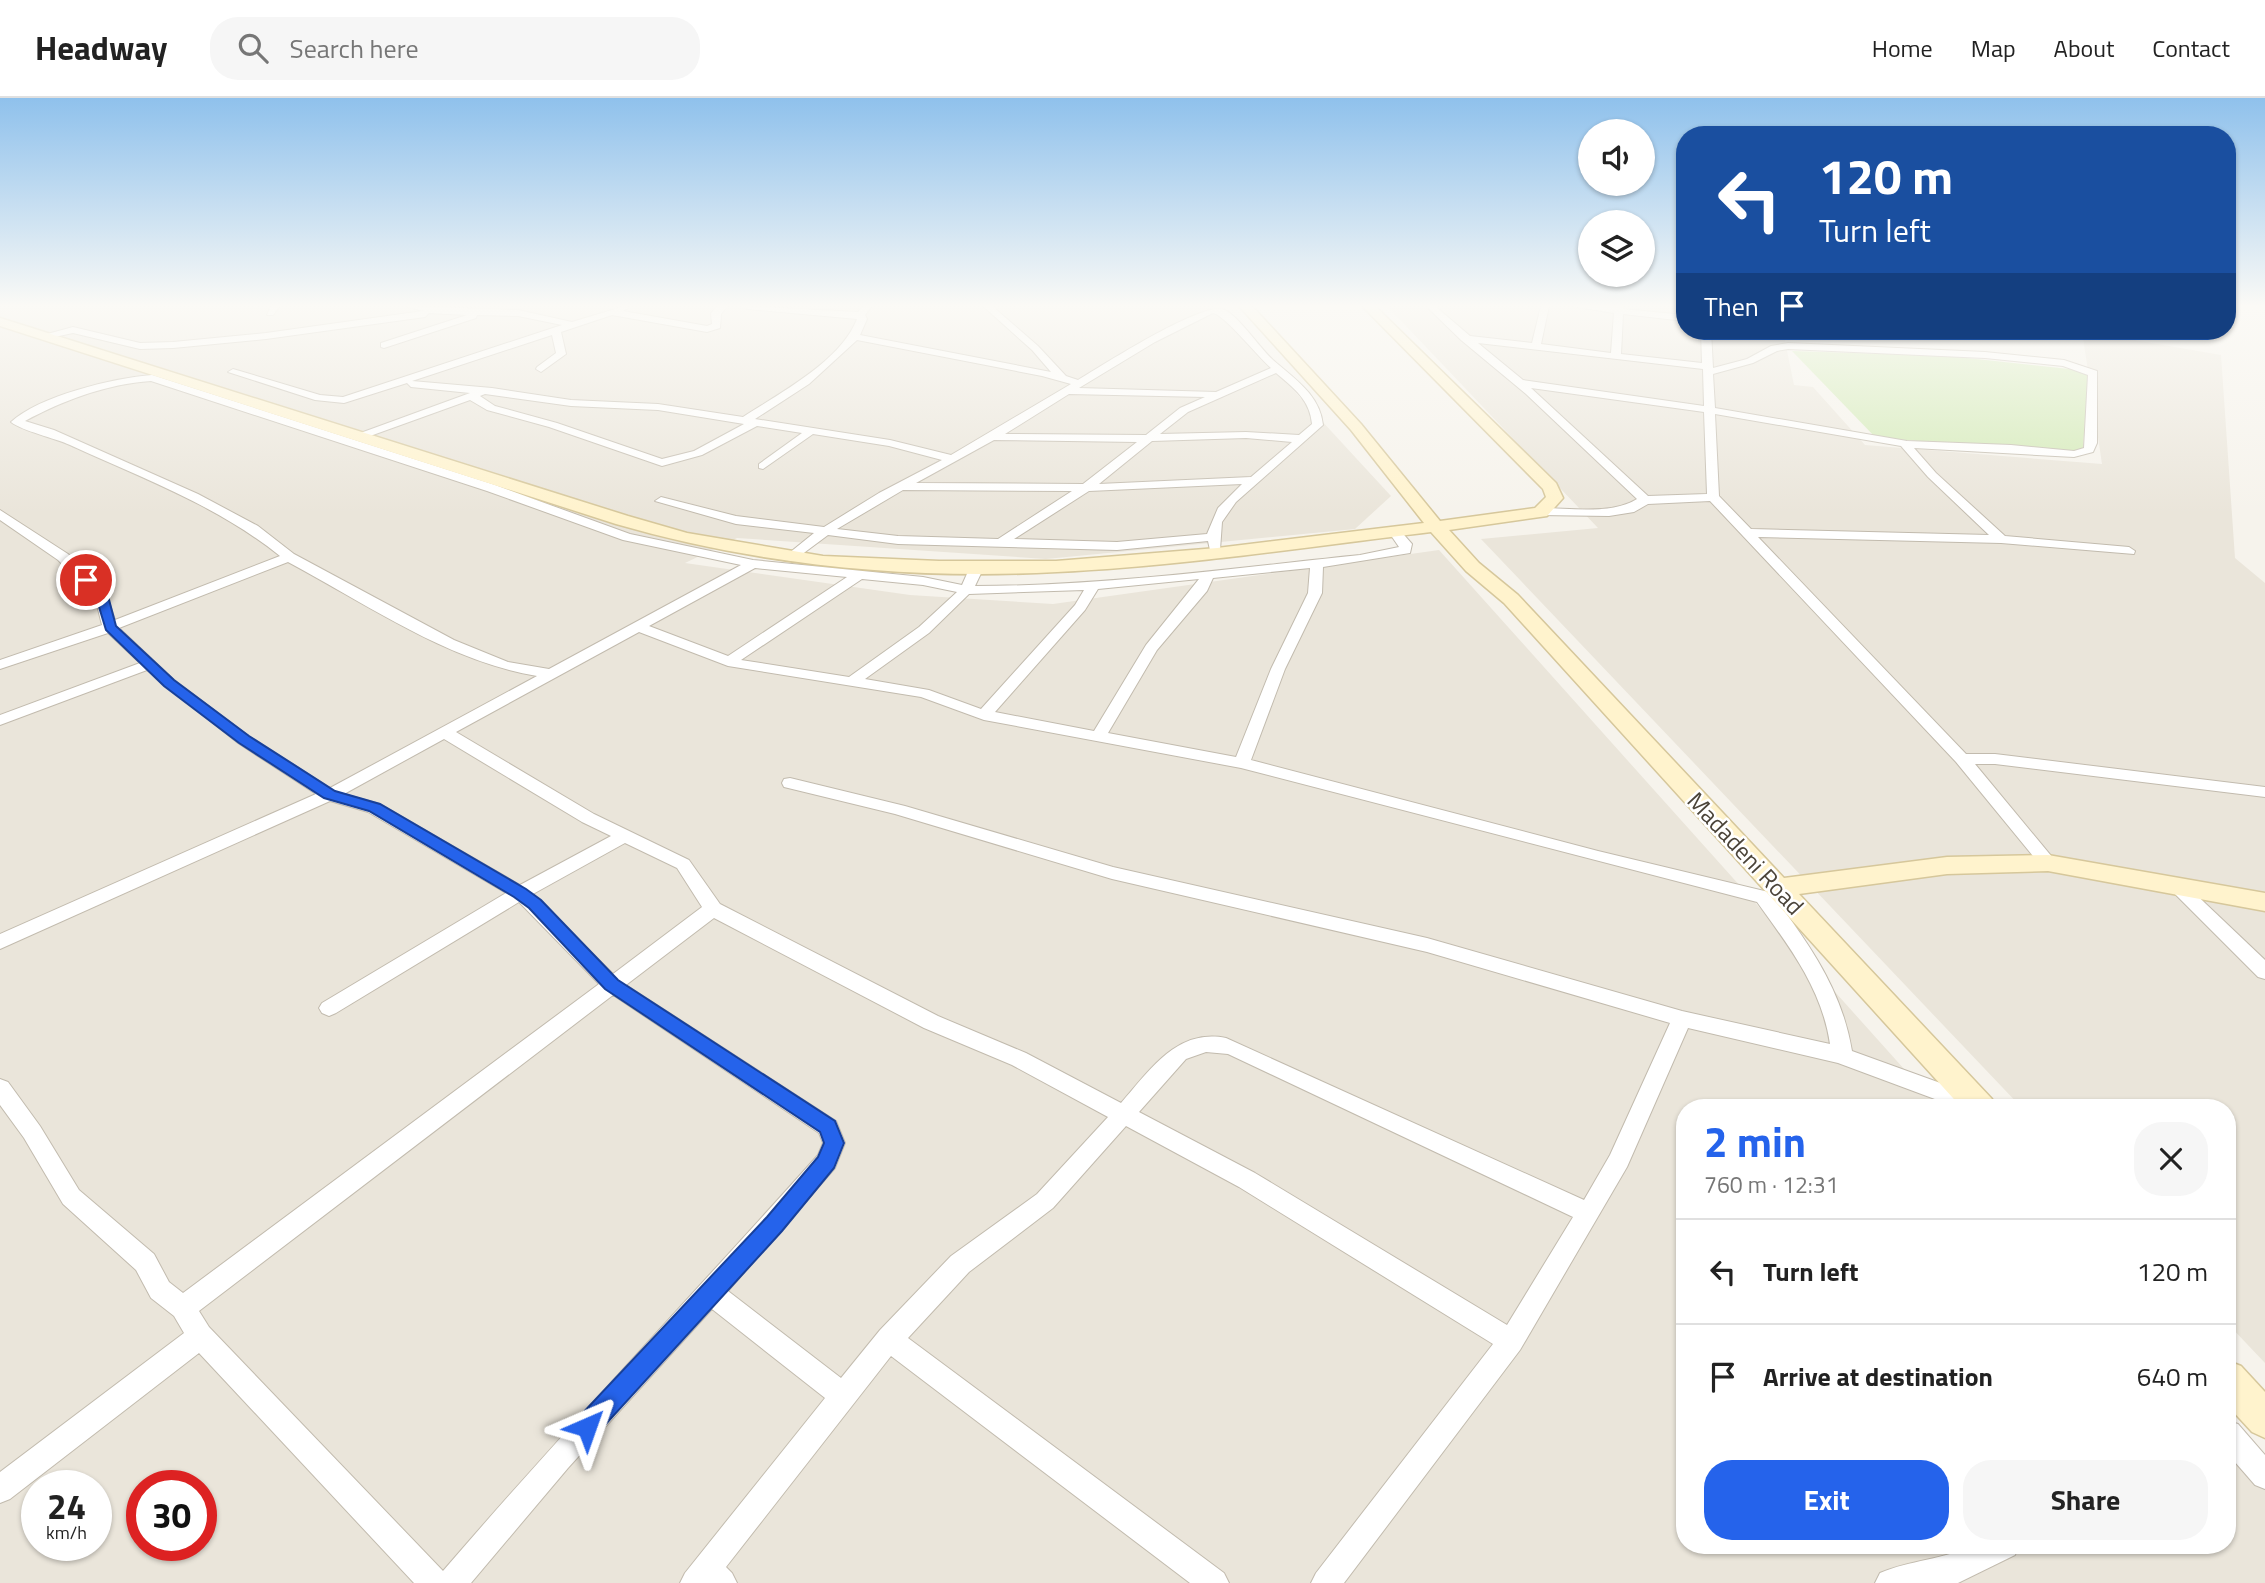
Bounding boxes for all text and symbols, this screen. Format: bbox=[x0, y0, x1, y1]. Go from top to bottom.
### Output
search box bbox=[210, 17, 700, 80]
text: Headway bbox=[35, 23, 168, 73]
icon: search bbox=[234, 29, 272, 67]
text: Search here bbox=[290, 29, 419, 68]
text: Home bbox=[1872, 30, 1933, 66]
text: Map bbox=[1971, 30, 2016, 66]
text: About bbox=[2054, 30, 2114, 66]
text: Contact bbox=[2152, 30, 2230, 66]
map controls bbox=[1578, 119, 1655, 287]
button: sound bbox=[1578, 119, 1655, 196]
text: 120 m bbox=[1819, 138, 1953, 213]
icon: left bbox=[1704, 154, 1795, 245]
text: Turn left bbox=[1819, 206, 1931, 254]
button: layers bbox=[1578, 210, 1655, 287]
text: Then bbox=[1704, 287, 1759, 326]
icon: arrive bbox=[1773, 287, 1811, 325]
pin bbox=[56, 550, 116, 610]
icon: arrive bbox=[67, 561, 105, 599]
street label: Madadeni Road bbox=[1679, 783, 1813, 923]
text: 2 min bbox=[1704, 1109, 1806, 1173]
button: close bbox=[2134, 1122, 2208, 1196]
text: 760 m · 12:31 bbox=[1704, 1167, 1839, 1202]
text: Turn left bbox=[1763, 1252, 1858, 1291]
text: 120 m bbox=[2137, 1252, 2208, 1291]
icon: left bbox=[1704, 1253, 1742, 1291]
text: Arrive at destination bbox=[1763, 1357, 1993, 1396]
text: 640 m bbox=[2137, 1357, 2208, 1396]
icon: arrive bbox=[1704, 1358, 1742, 1396]
position arrow bbox=[550, 1390, 624, 1464]
button: Exit bbox=[1704, 1460, 1949, 1540]
button: Share bbox=[1963, 1460, 2208, 1540]
speed limit sign: 30 bbox=[126, 1470, 217, 1561]
text: 24 bbox=[47, 1479, 86, 1533]
text: km/h bbox=[46, 1519, 87, 1546]

